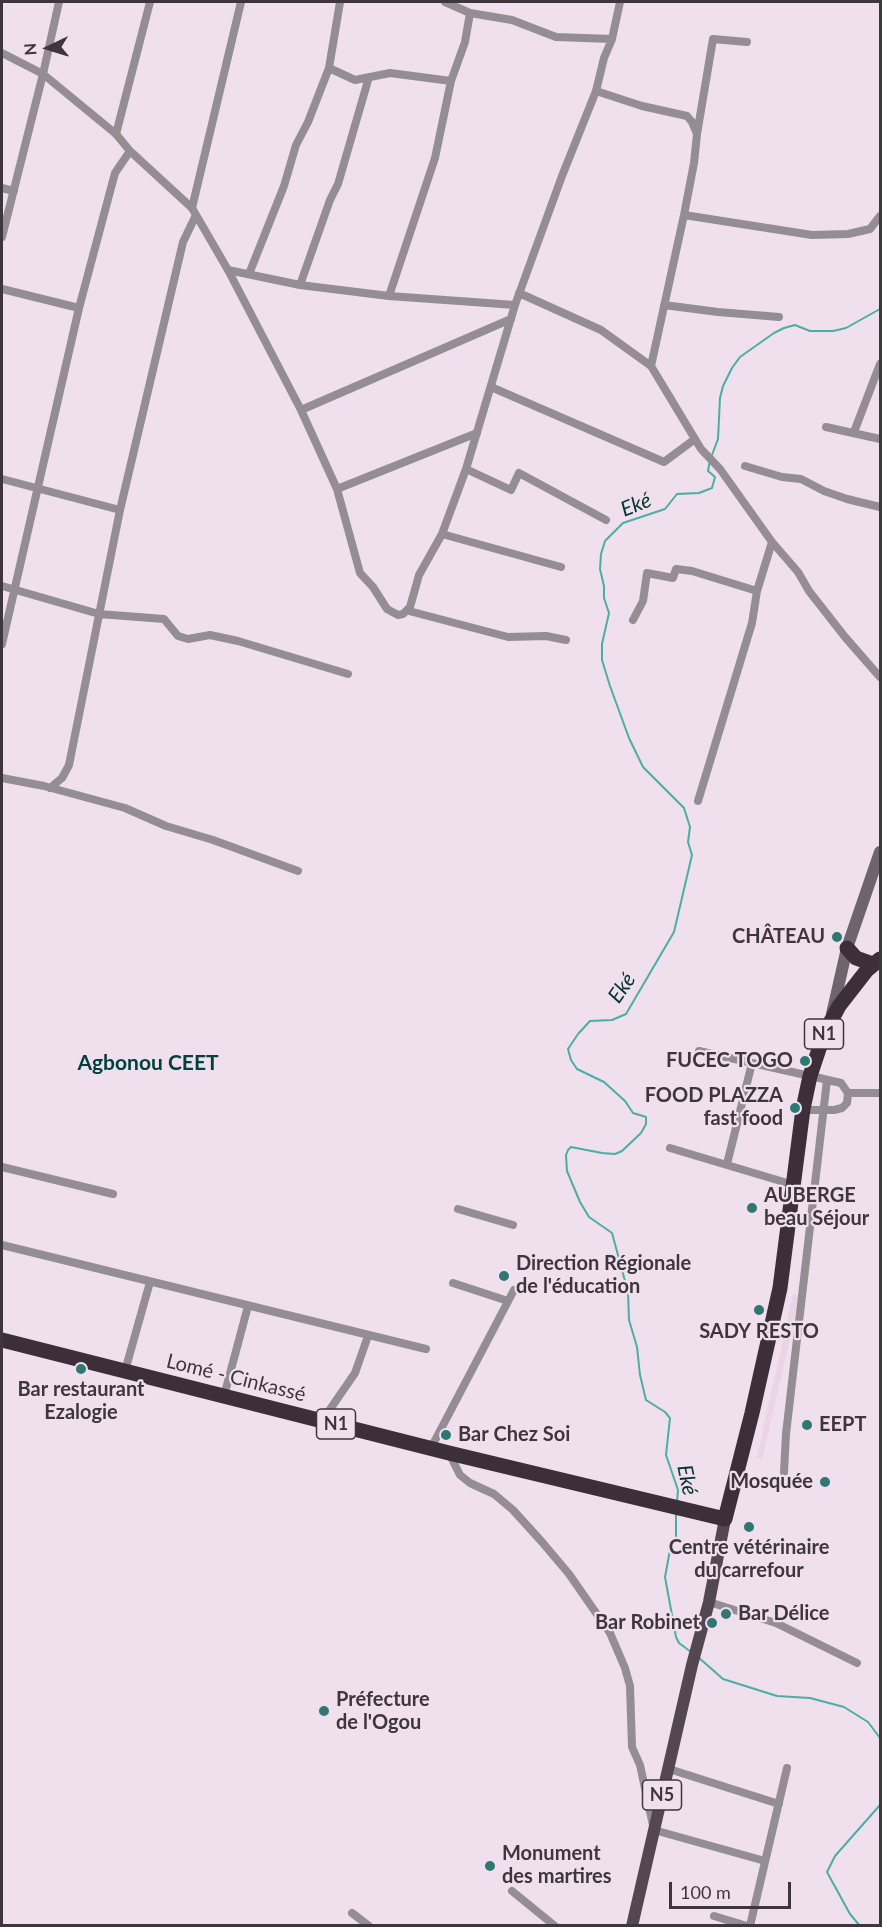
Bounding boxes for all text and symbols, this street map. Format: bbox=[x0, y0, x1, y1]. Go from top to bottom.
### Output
north arrow bbox=[18, 18, 78, 78]
text: N bbox=[20, 42, 39, 56]
water label: Eké bbox=[617, 488, 655, 522]
place label: CHÂTEAU bbox=[732, 925, 825, 949]
marker: CHÂTEAU bbox=[830, 930, 844, 944]
water label: Eké bbox=[603, 968, 641, 1008]
road number: N1 bbox=[804, 1019, 844, 1049]
place label: FUCEC TOGO bbox=[666, 1049, 793, 1073]
district label: Agbonou CEET bbox=[77, 1050, 219, 1076]
marker: FUCEC TOGO bbox=[798, 1054, 812, 1068]
place label: FOOD PLAZZA fast food bbox=[645, 1084, 783, 1131]
marker: FOOD PLAZZA fast food bbox=[788, 1101, 802, 1115]
place label: AUBERGE beau Séjour bbox=[764, 1184, 869, 1231]
marker: AUBERGE beau Séjour bbox=[745, 1201, 759, 1215]
place label: Direction Régionale de l'éducation bbox=[516, 1252, 691, 1299]
marker: Direction Régionale de l'éducation bbox=[497, 1269, 511, 1283]
marker: SADY RESTO bbox=[752, 1303, 766, 1317]
place label: SADY RESTO bbox=[699, 1320, 819, 1344]
street label: Lomé - Cinkassé bbox=[164, 1349, 308, 1407]
marker: Bar restaurant Ezalogie bbox=[74, 1362, 88, 1376]
place label: Bar restaurant Ezalogie bbox=[17, 1378, 145, 1425]
road number: N1 bbox=[316, 1409, 356, 1439]
place label: EEPT bbox=[819, 1413, 866, 1437]
marker: EEPT bbox=[800, 1418, 814, 1432]
place label: Bar Chez Soi bbox=[458, 1423, 570, 1447]
marker: Bar Chez Soi bbox=[439, 1428, 453, 1442]
water label: Eké bbox=[671, 1462, 703, 1498]
place label: Mosquée bbox=[730, 1470, 813, 1494]
marker: Mosquée bbox=[818, 1475, 832, 1489]
marker: Centre vétérinaire du carrefour bbox=[742, 1520, 756, 1534]
place label: Centre vétérinaire du carrefour bbox=[669, 1536, 829, 1583]
place label: Bar Délice bbox=[738, 1602, 829, 1626]
marker: Bar Délice bbox=[719, 1607, 733, 1621]
place label: Bar Robinet bbox=[595, 1611, 700, 1635]
marker: Bar Robinet bbox=[705, 1616, 719, 1630]
place label: Préfecture de l'Ogou bbox=[336, 1688, 430, 1735]
marker: Préfecture de l'Ogou bbox=[317, 1704, 331, 1718]
road number: N5 bbox=[642, 1780, 682, 1810]
place label: Monument des martires bbox=[502, 1842, 612, 1889]
marker: Monument des martires bbox=[483, 1859, 497, 1873]
scale bar bbox=[672, 1870, 794, 1908]
text: 100 m bbox=[680, 1881, 731, 1903]

